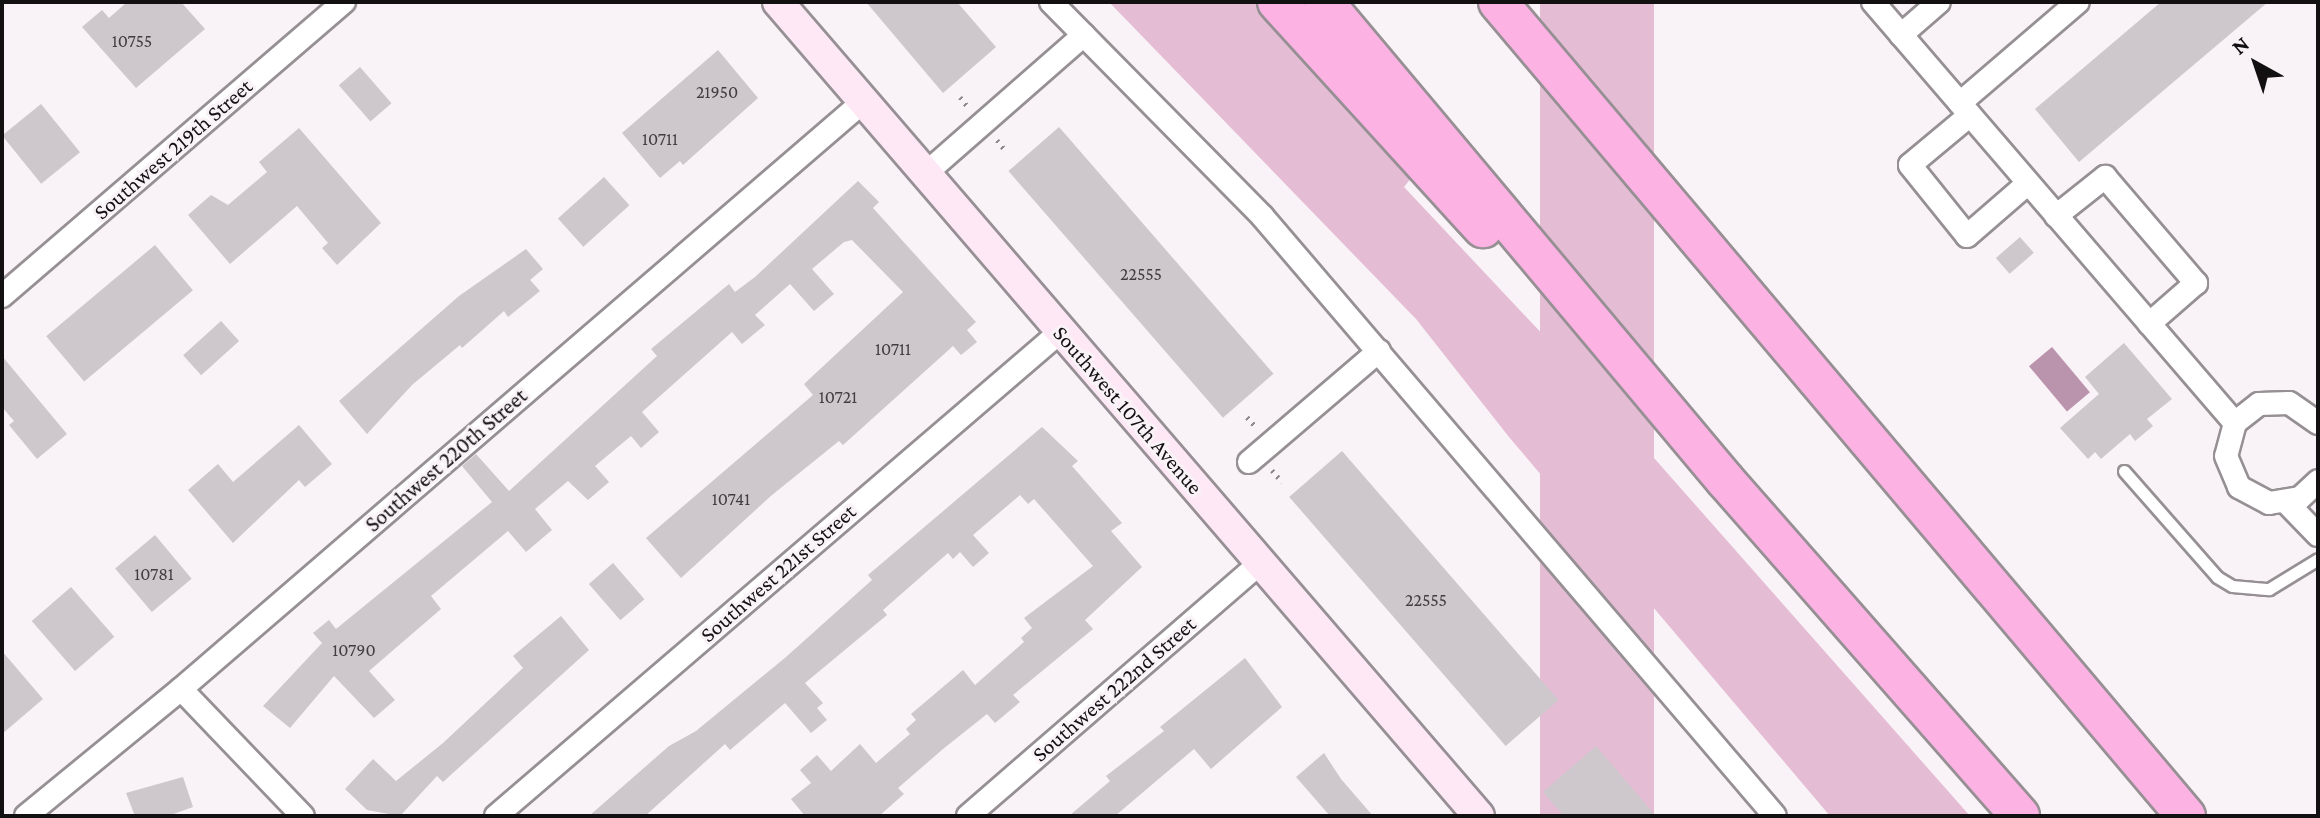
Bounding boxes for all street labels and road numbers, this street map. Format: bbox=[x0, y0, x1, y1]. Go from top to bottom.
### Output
street label: Southwest 219th Street bbox=[88, 73, 258, 225]
street label: Southwest 107th Avenue bbox=[1048, 320, 1208, 500]
street label: Southwest 220th Street bbox=[360, 383, 532, 537]
street label: Southwest 221st Street bbox=[695, 498, 861, 648]
street label: Southwest 222nd Street bbox=[1027, 611, 1201, 767]

